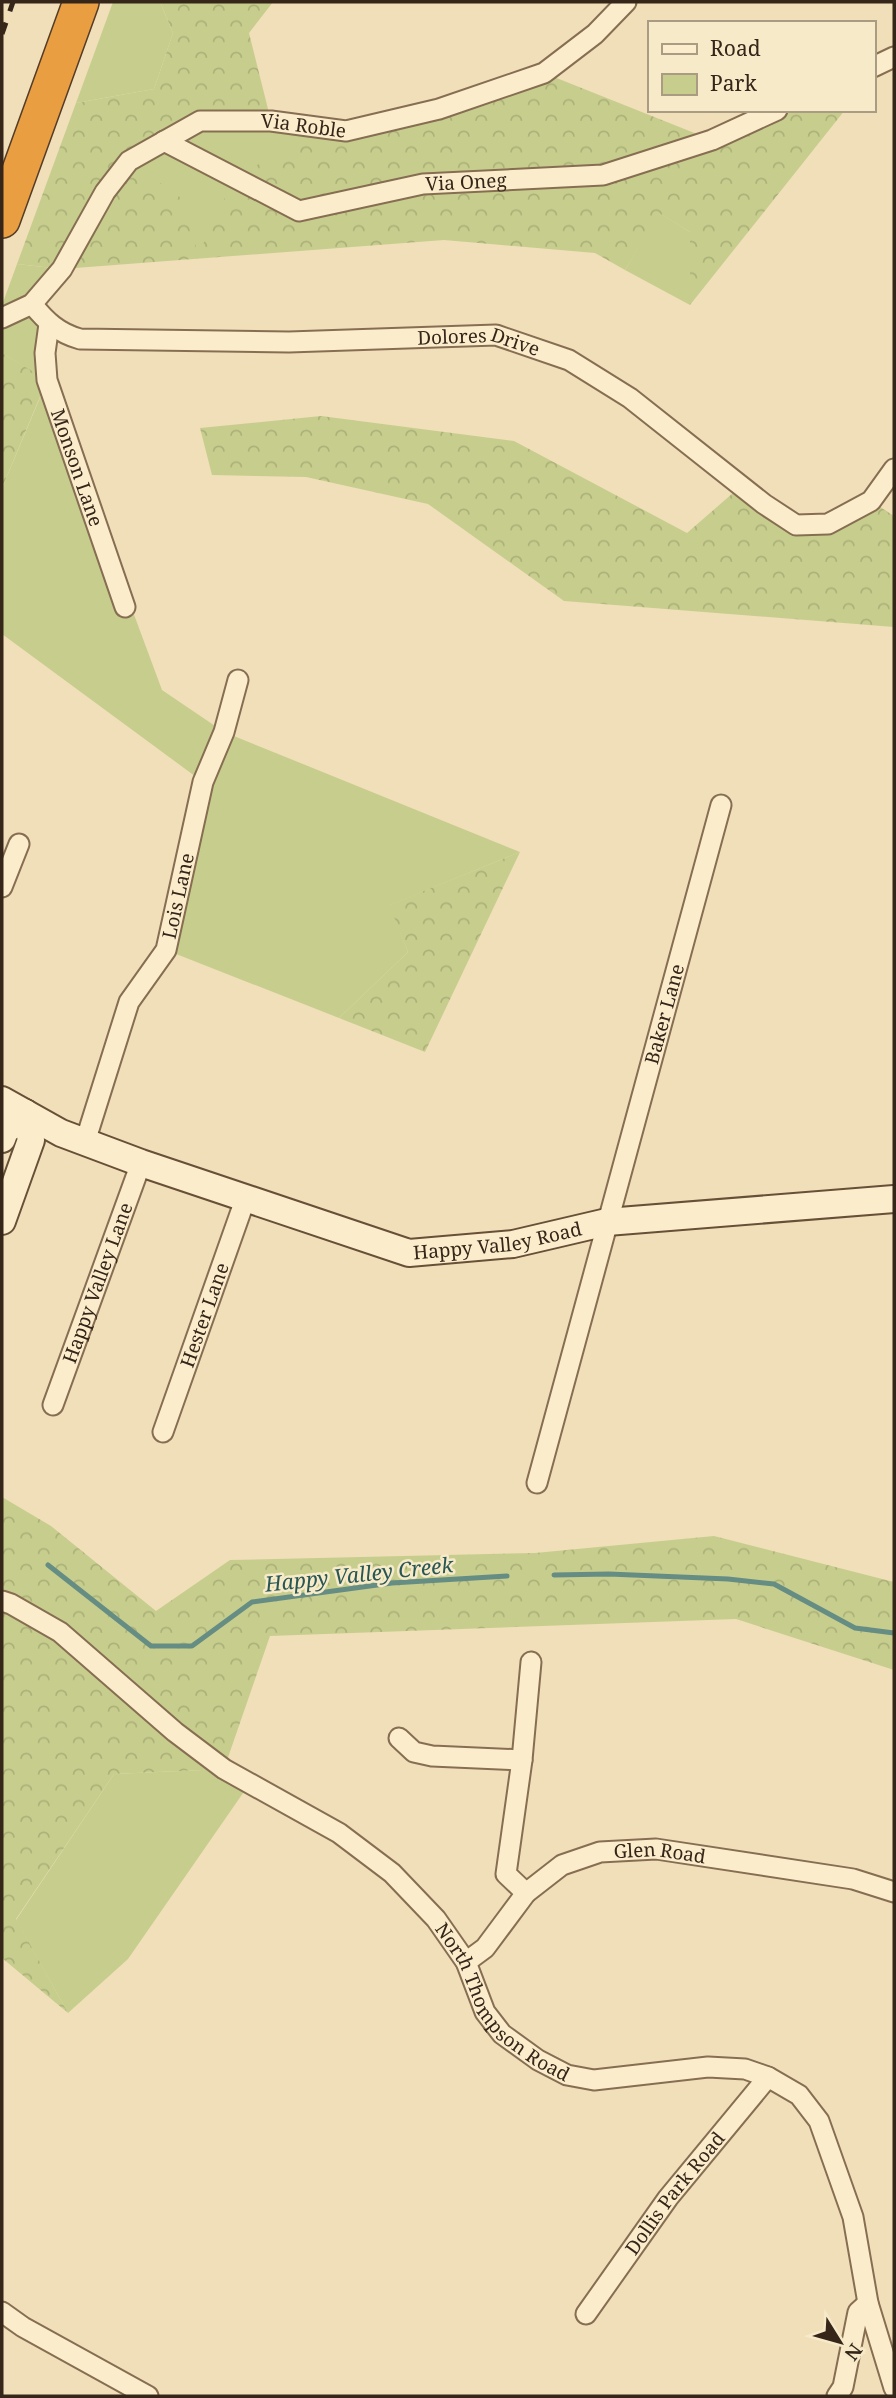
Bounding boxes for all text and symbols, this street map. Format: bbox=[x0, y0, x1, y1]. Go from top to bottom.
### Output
legend bbox=[648, 21, 875, 112]
text: Road bbox=[710, 34, 761, 62]
text: Park bbox=[710, 69, 757, 97]
street label: Via Roble bbox=[261, 108, 348, 144]
street label: Via Oneg bbox=[425, 167, 507, 197]
street label: Dolores Drive bbox=[417, 321, 543, 362]
street label: Monson Lane bbox=[45, 405, 109, 530]
street label: Lois Lane bbox=[156, 850, 200, 941]
street label: Baker Lane bbox=[638, 961, 690, 1067]
street label: Happy Valley Lane bbox=[56, 1199, 139, 1367]
street label: Happy Valley Road bbox=[412, 1215, 584, 1266]
street label: Hester Lane bbox=[174, 1259, 235, 1371]
water label: Happy Valley Creek bbox=[262, 1550, 456, 1598]
street label: Glen Road bbox=[613, 1836, 708, 1869]
street label: North Thompson Road bbox=[429, 1917, 574, 2087]
street label: Dollis Park Road bbox=[619, 2126, 731, 2260]
north arrow bbox=[805, 2307, 875, 2377]
text: N bbox=[839, 2338, 868, 2366]

